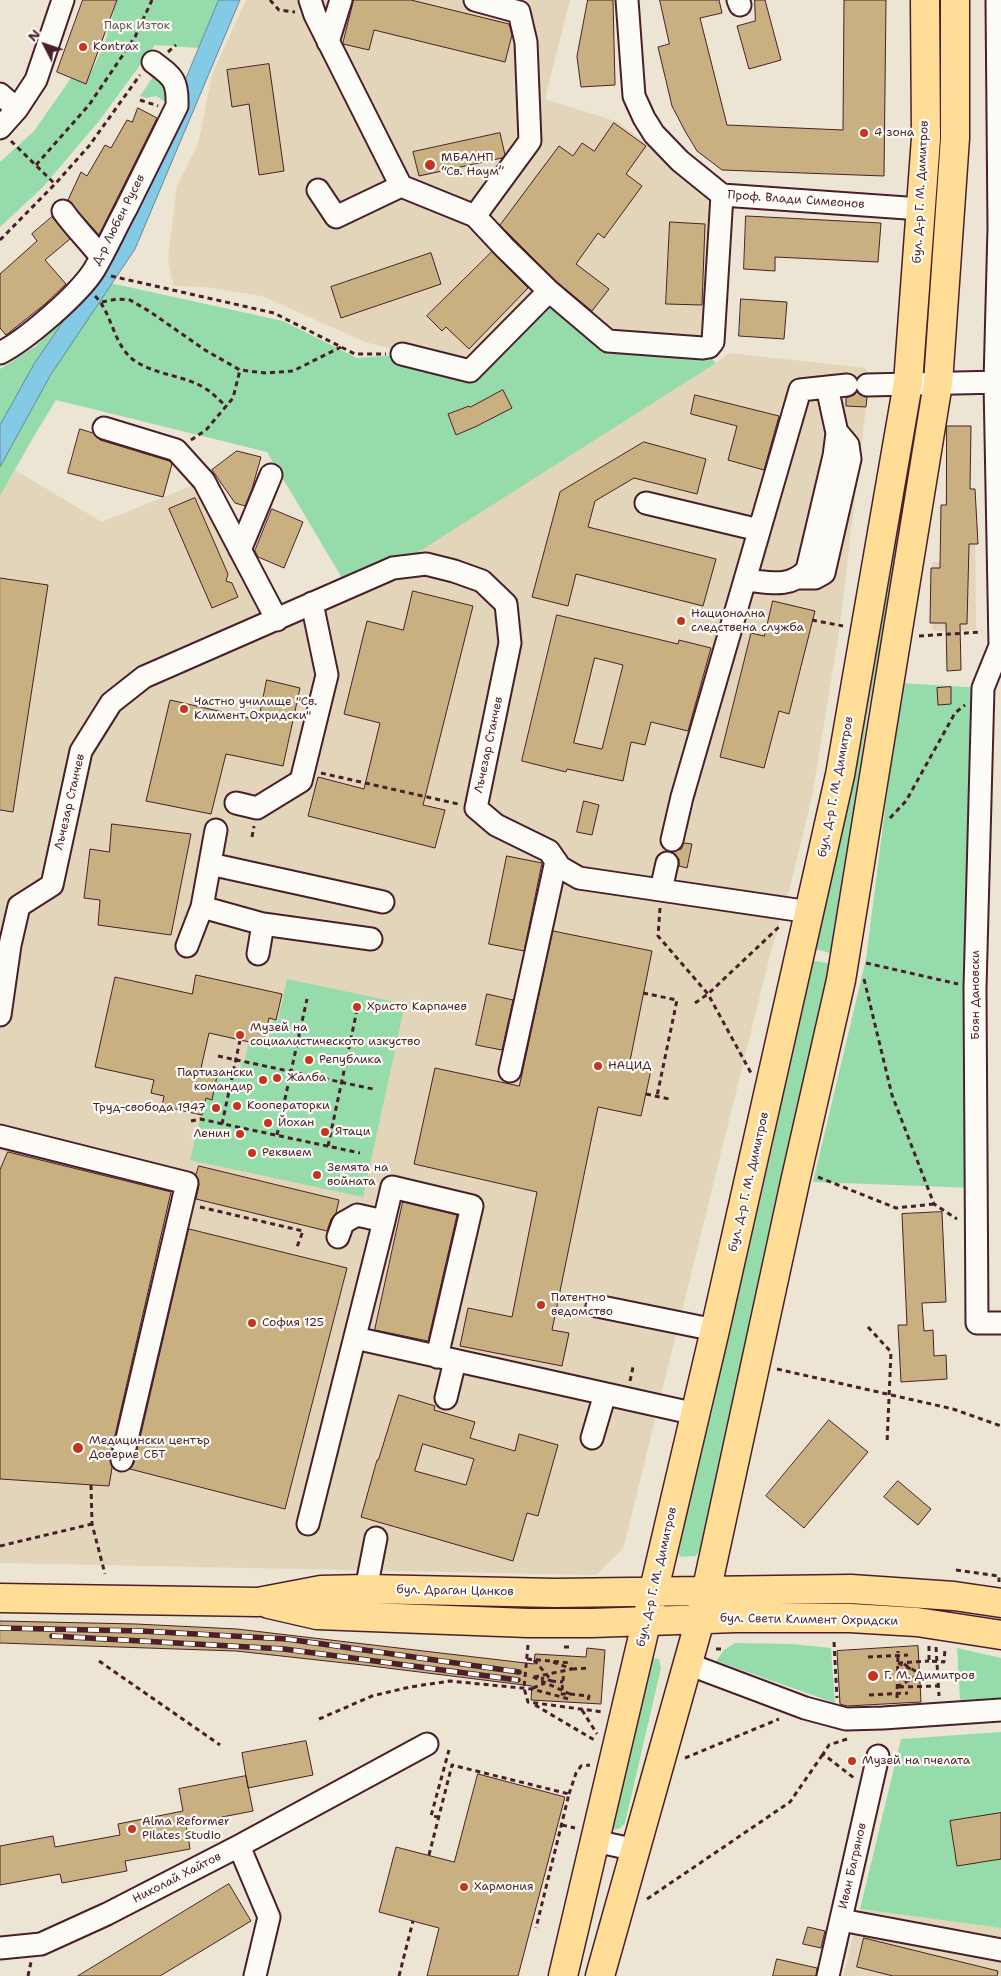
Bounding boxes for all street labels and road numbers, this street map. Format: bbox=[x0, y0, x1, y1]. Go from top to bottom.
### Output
street label: бул. Д-р Г. М. Димитров bbox=[910, 120, 932, 264]
street label: Д-р Любен Русев bbox=[90, 172, 148, 268]
street label: Проф. Влади Симеонов bbox=[727, 188, 865, 212]
street label: Лъчезар Станчев bbox=[472, 695, 506, 795]
street label: бул. Д-р Г. М. Димитров bbox=[815, 715, 857, 859]
street label: Лъчезар Станчев bbox=[52, 752, 88, 852]
street label: Боян Дановски bbox=[969, 950, 983, 1040]
street label: бул. Д-р Г. М. Димитров bbox=[726, 1111, 772, 1253]
street label: бул. Д-р Г. М. Димитров bbox=[634, 1506, 680, 1648]
street label: бул. Драган Цанков bbox=[396, 1583, 514, 1599]
street label: бул. Свети Климент Охридски bbox=[720, 1611, 898, 1629]
street label: Иван Багрянов bbox=[836, 1822, 870, 1910]
street label: Николай Хайтов bbox=[130, 1849, 224, 1907]

